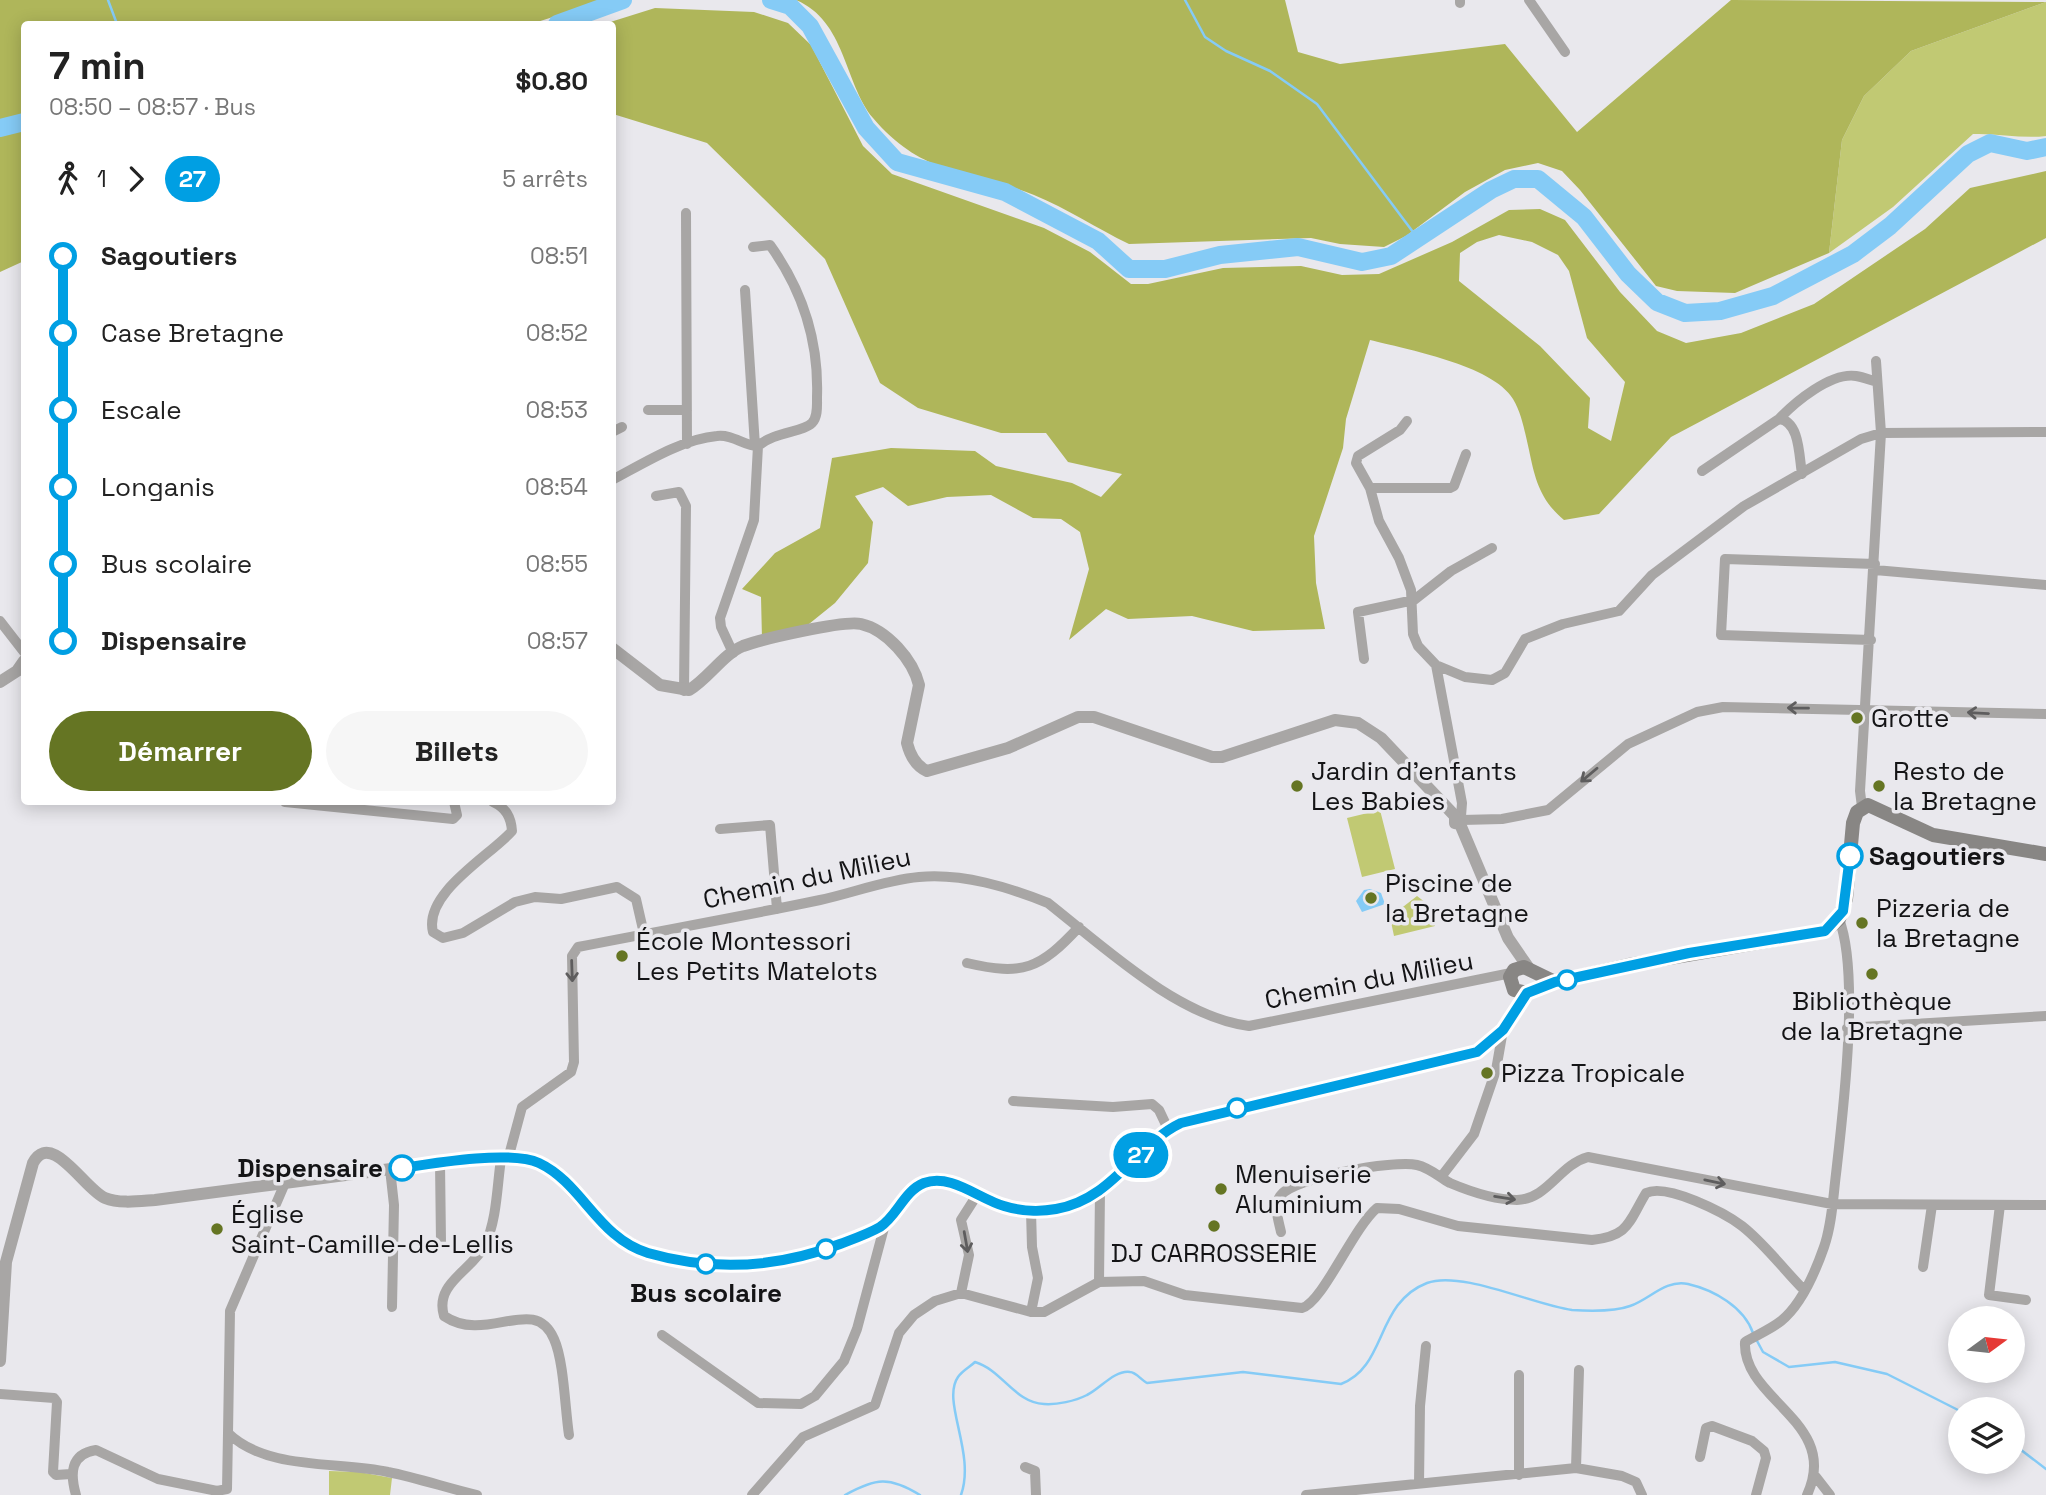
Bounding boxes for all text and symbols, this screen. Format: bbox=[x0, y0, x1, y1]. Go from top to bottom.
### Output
text: 7 min bbox=[49, 42, 146, 90]
text: $0.80 bbox=[516, 64, 588, 98]
text: 08:50 – 08:57 · Bus bbox=[49, 92, 256, 122]
icon: walk bbox=[49, 160, 87, 198]
icon: forward bbox=[117, 160, 155, 198]
text: 27 bbox=[179, 163, 206, 194]
text: 1 bbox=[97, 164, 107, 194]
text: 5 arrêts bbox=[502, 164, 588, 194]
text: Sagoutiers bbox=[101, 239, 237, 273]
text: 08:51 bbox=[530, 241, 588, 271]
text: Case Bretagne bbox=[101, 316, 284, 350]
text: 08:52 bbox=[526, 318, 588, 348]
text: Escale bbox=[101, 393, 182, 427]
text: 08:53 bbox=[525, 395, 588, 425]
text: Longanis bbox=[101, 470, 215, 504]
text: 08:54 bbox=[525, 472, 588, 502]
text: Bus scolaire bbox=[101, 547, 252, 581]
text: 08:55 bbox=[526, 549, 588, 579]
text: Dispensaire bbox=[101, 624, 247, 658]
text: 08:57 bbox=[527, 626, 588, 656]
one-way arrow bbox=[1787, 701, 1810, 715]
place label: Grotte bbox=[1871, 701, 1949, 735]
one-way arrow bbox=[1967, 707, 1990, 720]
marker: Grotte bbox=[1849, 710, 1865, 726]
button: Démarrer bbox=[49, 711, 312, 791]
button: Billets bbox=[326, 711, 588, 791]
place label: Jardin d'enfants Les Babies bbox=[1311, 754, 1517, 818]
place label: Resto de la Bretagne bbox=[1893, 754, 2037, 818]
one-way arrow bbox=[1580, 767, 1598, 782]
marker: Jardin d'enfants Les Babies bbox=[1289, 778, 1305, 794]
marker: Resto de la Bretagne bbox=[1871, 778, 1887, 794]
street label: Chemin du Milieu bbox=[700, 839, 914, 917]
place label: Sagoutiers bbox=[1869, 839, 2005, 873]
marker: Sagoutiers bbox=[1837, 843, 1863, 869]
place label: Piscine de la Bretagne bbox=[1385, 866, 1529, 930]
marker: Piscine de la Bretagne bbox=[1363, 890, 1379, 906]
place label: Pizzeria de la Bretagne bbox=[1876, 891, 2020, 955]
marker: Pizzeria de la Bretagne bbox=[1854, 915, 1870, 931]
place label: École Montessori Les Petits Matelots bbox=[636, 924, 878, 988]
street label: Chemin du Milieu bbox=[1262, 943, 1476, 1017]
marker: École Montessori Les Petits Matelots bbox=[614, 948, 630, 964]
one-way arrow bbox=[566, 959, 579, 982]
marker: Bibliothèque de la Bretagne bbox=[1864, 966, 1880, 982]
unlabelled marker bbox=[1557, 970, 1577, 990]
place label: Bibliothèque de la Bretagne bbox=[1781, 984, 1963, 1048]
place label: Pizza Tropicale bbox=[1501, 1056, 1685, 1090]
marker: Pizza Tropicale bbox=[1479, 1065, 1495, 1081]
unlabelled marker bbox=[1227, 1098, 1247, 1118]
line badge: 27 bbox=[1110, 1132, 1172, 1178]
text: 27 bbox=[1127, 1139, 1155, 1170]
place label: Dispensaire bbox=[237, 1151, 383, 1185]
marker: Dispensaire bbox=[389, 1155, 415, 1181]
place label: Menuiserie Aluminium bbox=[1235, 1157, 1372, 1221]
one-way arrow bbox=[1703, 1175, 1726, 1189]
marker: Menuiserie Aluminium bbox=[1213, 1181, 1229, 1197]
one-way arrow bbox=[1493, 1192, 1516, 1205]
place label: Église Saint-Camille-de-Lellis bbox=[231, 1197, 514, 1261]
marker: DJ CARROSSERIE bbox=[1206, 1218, 1222, 1234]
marker: Église Saint-Camille-de-Lellis bbox=[209, 1221, 225, 1237]
one-way arrow bbox=[960, 1230, 973, 1253]
place label: DJ CARROSSERIE bbox=[1111, 1236, 1317, 1270]
unlabelled marker bbox=[816, 1239, 836, 1259]
marker: Bus scolaire bbox=[696, 1254, 716, 1274]
place label: Bus scolaire bbox=[630, 1276, 782, 1310]
north arrow bbox=[1948, 1306, 2025, 1382]
map controls bbox=[1948, 1306, 2025, 1474]
button: layers bbox=[1948, 1397, 2025, 1474]

